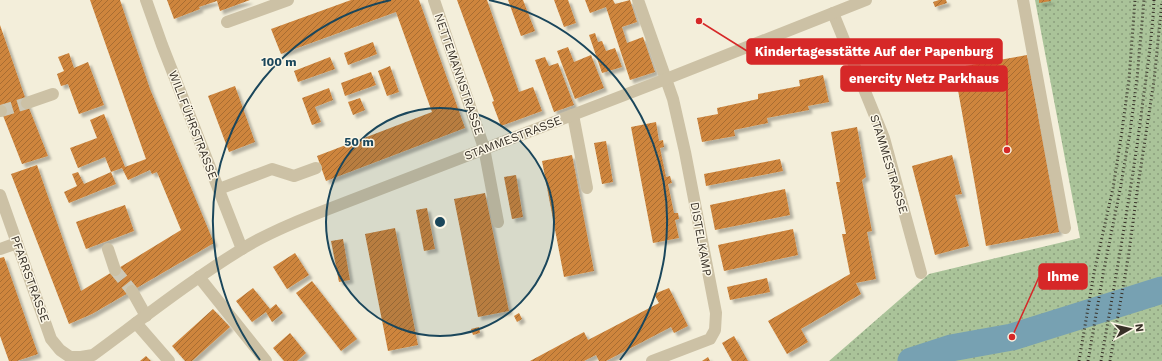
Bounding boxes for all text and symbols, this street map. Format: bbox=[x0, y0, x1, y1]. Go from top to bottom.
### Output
street label: NETTEMANNSTRASSE bbox=[432, 11, 487, 137]
callout: Kindertagesstätte Auf der Papenburg bbox=[747, 39, 1002, 64]
text: Kindertagesstätte Auf der Papenburg bbox=[755, 44, 994, 59]
text: 100 m bbox=[261, 55, 297, 69]
callout: enercity Netz Parkhaus bbox=[841, 66, 1007, 91]
street label: WILLFÜHRSTRASSE bbox=[166, 69, 220, 182]
text: enercity Netz Parkhaus bbox=[849, 71, 999, 86]
street label: STAMMESTRASSE bbox=[462, 113, 564, 163]
street label: STAMMESTRASSE bbox=[867, 113, 911, 216]
text: 50 m bbox=[344, 135, 374, 149]
street label: DISTELKAMP bbox=[688, 201, 714, 277]
centre of rings bbox=[433, 215, 447, 229]
street label: PFARRSTRASSE bbox=[8, 234, 52, 325]
callout: Ihme bbox=[1039, 264, 1087, 289]
text: Ihme bbox=[1047, 269, 1079, 284]
north arrow bbox=[1110, 309, 1150, 349]
text: N bbox=[1132, 323, 1146, 333]

